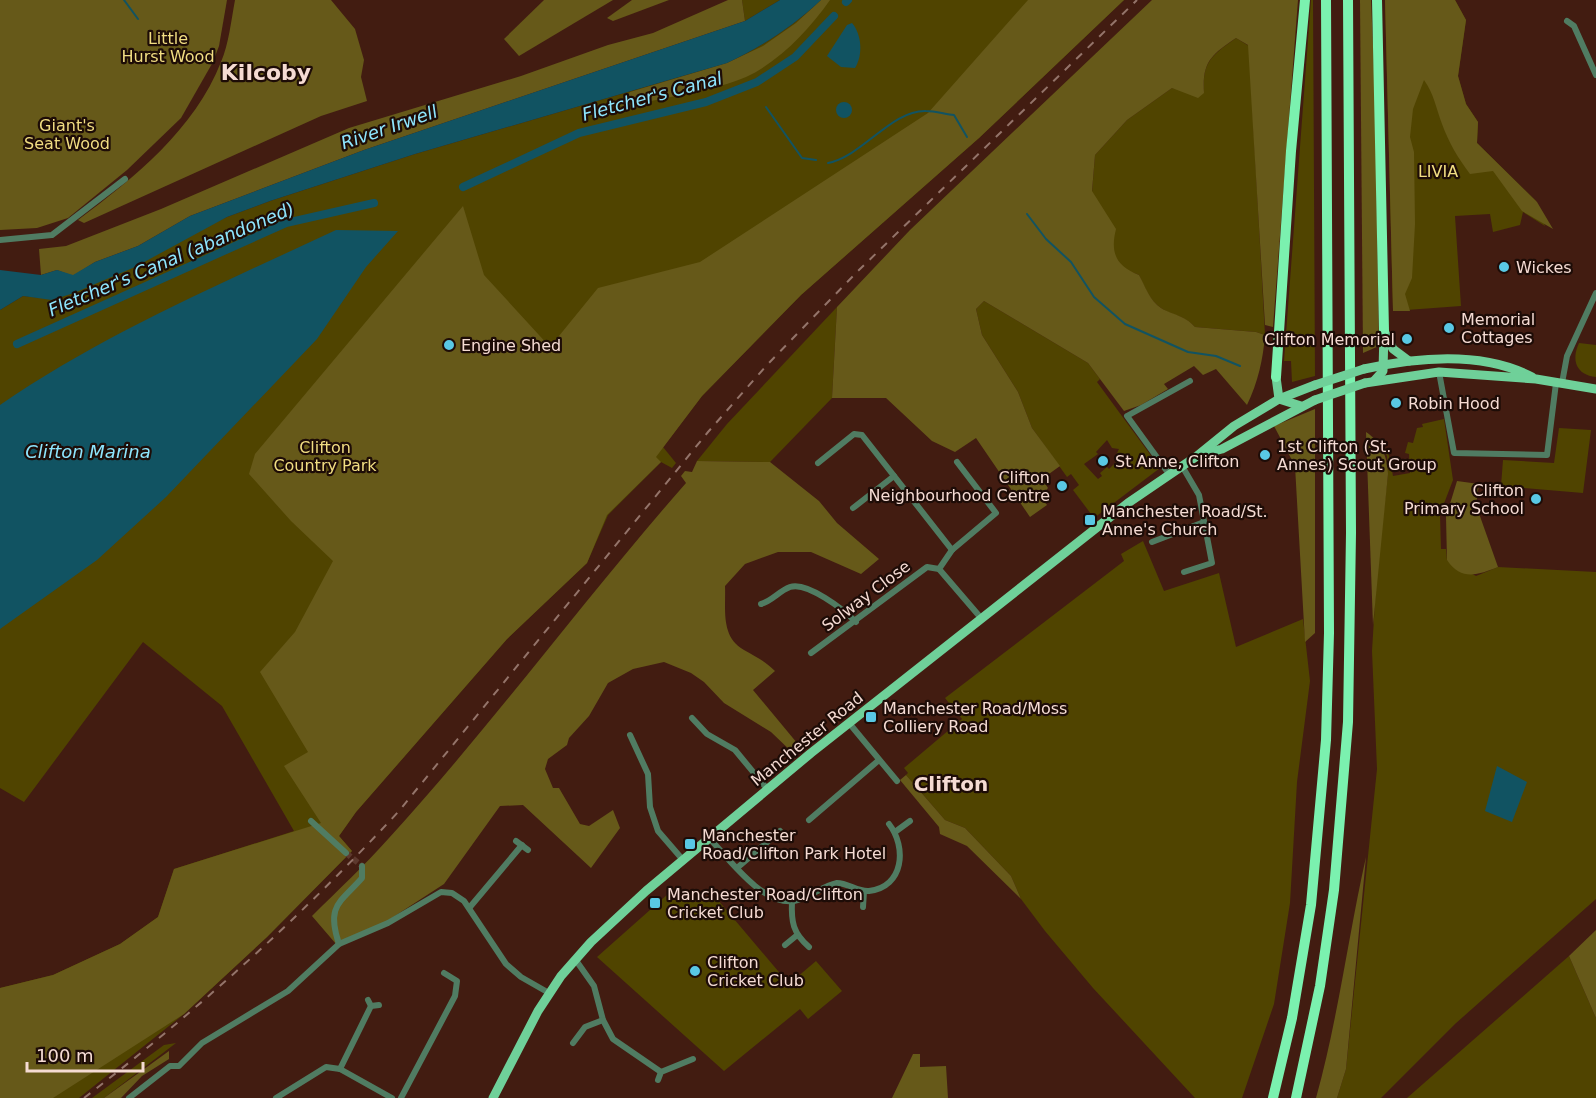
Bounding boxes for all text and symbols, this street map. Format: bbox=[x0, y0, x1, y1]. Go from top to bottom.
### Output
park label: Little Hurst Wood bbox=[121, 29, 215, 66]
district label: Kilcoby bbox=[221, 60, 311, 85]
water label: Fletcher's Canal bbox=[580, 67, 724, 125]
water label: River Irwell bbox=[338, 101, 440, 153]
park label: Giant's Seat Wood bbox=[24, 116, 110, 153]
park label: LIVIA bbox=[1418, 162, 1458, 181]
water label: Fletcher's Canal (abandoned) bbox=[45, 197, 297, 321]
place label: Wickes bbox=[1516, 258, 1572, 277]
marker: Wickes bbox=[1497, 260, 1511, 274]
place label: Memorial Cottages bbox=[1461, 310, 1535, 347]
marker: Memorial Cottages bbox=[1442, 321, 1456, 335]
place label: Clifton Memorial bbox=[1264, 330, 1395, 349]
marker: Clifton Memorial bbox=[1400, 332, 1414, 346]
place label: Engine Shed bbox=[461, 336, 561, 355]
marker: Engine Shed bbox=[442, 338, 456, 352]
place label: Robin Hood bbox=[1408, 394, 1500, 413]
marker: Robin Hood bbox=[1389, 396, 1403, 410]
place label: 1st Clifton (St. Annes) Scout Group bbox=[1277, 437, 1437, 474]
park label: Clifton Country Park bbox=[273, 438, 377, 475]
water label: Clifton Marina bbox=[25, 441, 151, 462]
marker: 1st Clifton (St. Annes) Scout Group bbox=[1258, 448, 1272, 462]
place label: St Anne, Clifton bbox=[1115, 452, 1239, 471]
marker: St Anne, Clifton bbox=[1096, 454, 1110, 468]
place label: Clifton Neighbourhood Centre bbox=[869, 468, 1050, 505]
marker: Clifton Neighbourhood Centre bbox=[1055, 479, 1069, 493]
place label: Clifton Primary School bbox=[1404, 481, 1524, 518]
marker: Clifton Primary School bbox=[1529, 492, 1543, 506]
place label: Manchester Road/St. Anne's Church bbox=[1102, 502, 1268, 539]
marker: Manchester Road/St. Anne's Church bbox=[1083, 513, 1097, 527]
street label: Solway Close bbox=[818, 557, 914, 635]
street label: Manchester Road bbox=[747, 688, 867, 790]
place label: Manchester Road/Moss Colliery Road bbox=[883, 699, 1067, 736]
marker: Manchester Road/Moss Colliery Road bbox=[864, 710, 878, 724]
district label: Clifton bbox=[914, 772, 988, 796]
place label: Manchester Road/Clifton Park Hotel bbox=[702, 826, 886, 863]
marker: Manchester Road/Clifton Park Hotel bbox=[683, 837, 697, 851]
place label: Manchester Road/Clifton Cricket Club bbox=[667, 885, 863, 922]
marker: Manchester Road/Clifton Cricket Club bbox=[648, 896, 662, 910]
place label: Clifton Cricket Club bbox=[707, 953, 804, 990]
marker: Clifton Cricket Club bbox=[688, 964, 702, 978]
scale bar bbox=[27, 1035, 142, 1073]
text: 100 m bbox=[36, 1045, 94, 1066]

